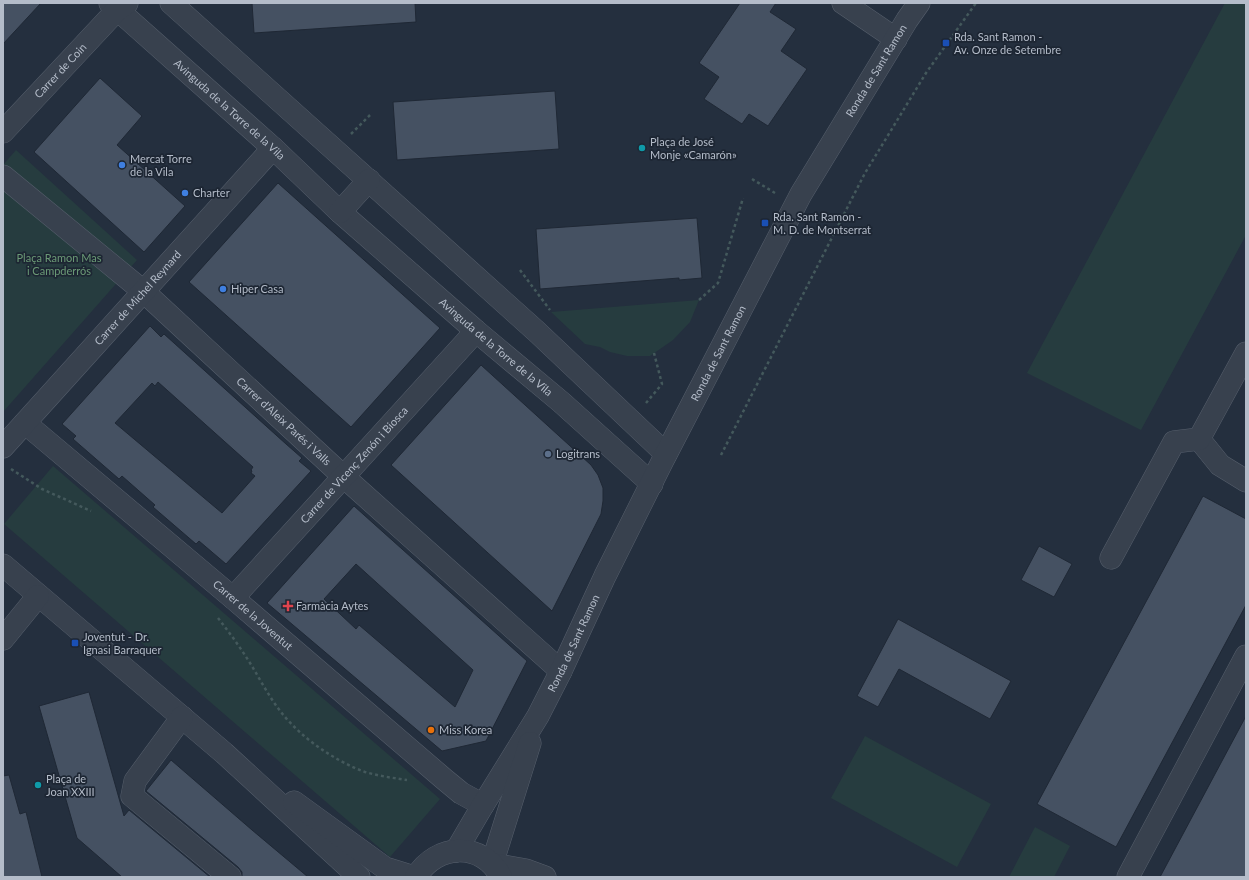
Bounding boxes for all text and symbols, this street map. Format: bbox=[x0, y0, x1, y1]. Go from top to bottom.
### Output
street label: Ronda de Sant Ramon bbox=[843, 22, 909, 119]
place label: Rda. Sant Ramon - Av. Onze de Setembre bbox=[954, 30, 1061, 56]
marker: Rda. Sant Ramon - Av. Onze de Setembre bbox=[941, 38, 951, 48]
street label: Carrer de Coin bbox=[31, 40, 89, 100]
street label: Avinguda de la Torre de la Vila bbox=[172, 56, 288, 162]
place label: Plaça de José Monje «Camarón» bbox=[650, 135, 737, 161]
marker: Plaça de José Monje «Camarón» bbox=[637, 143, 647, 153]
place label: Mercat Torre de la Vila bbox=[130, 152, 192, 178]
marker: Mercat Torre de la Vila bbox=[117, 160, 127, 170]
place label: Charter bbox=[193, 186, 230, 199]
marker: Charter bbox=[180, 188, 190, 198]
place label: Rda. Sant Ramon - M. D. de Montserrat bbox=[773, 210, 871, 236]
marker: Rda. Sant Ramon - M. D. de Montserrat bbox=[760, 218, 770, 228]
street label: Carrer de Michel Reynard bbox=[91, 248, 183, 347]
park label: Plaça Ramon Mas i Campderrós bbox=[17, 251, 102, 277]
place label: Hiper Casa bbox=[231, 282, 284, 295]
marker: Hiper Casa bbox=[218, 284, 228, 294]
street label: Avinguda de la Torre de la Vila bbox=[437, 295, 556, 398]
street label: Ronda de Sant Ramon bbox=[688, 303, 748, 403]
street label: Carrer d'Aleix Parés i Valls bbox=[234, 374, 334, 468]
street label: Carrer de Vicenç Zenón i Biosca bbox=[297, 404, 410, 526]
place label: Logitrans bbox=[556, 447, 600, 460]
marker: Logitrans bbox=[543, 449, 553, 459]
street label: Carrer de la Joventut bbox=[211, 577, 296, 652]
street label: Ronda de Sant Ramon bbox=[544, 592, 602, 694]
place label: Farmàcia Aytes bbox=[296, 599, 369, 612]
marker: Farmàcia Aytes bbox=[283, 601, 293, 611]
place label: Joventut - Dr. Ignasi Barraquer bbox=[83, 630, 161, 656]
marker: Joventut - Dr. Ignasi Barraquer bbox=[70, 638, 80, 648]
place label: Miss Korea bbox=[439, 723, 492, 736]
marker: Miss Korea bbox=[426, 725, 436, 735]
place label: Plaça de Joan XXIII bbox=[46, 772, 95, 798]
marker: Plaça de Joan XXIII bbox=[33, 780, 43, 790]

